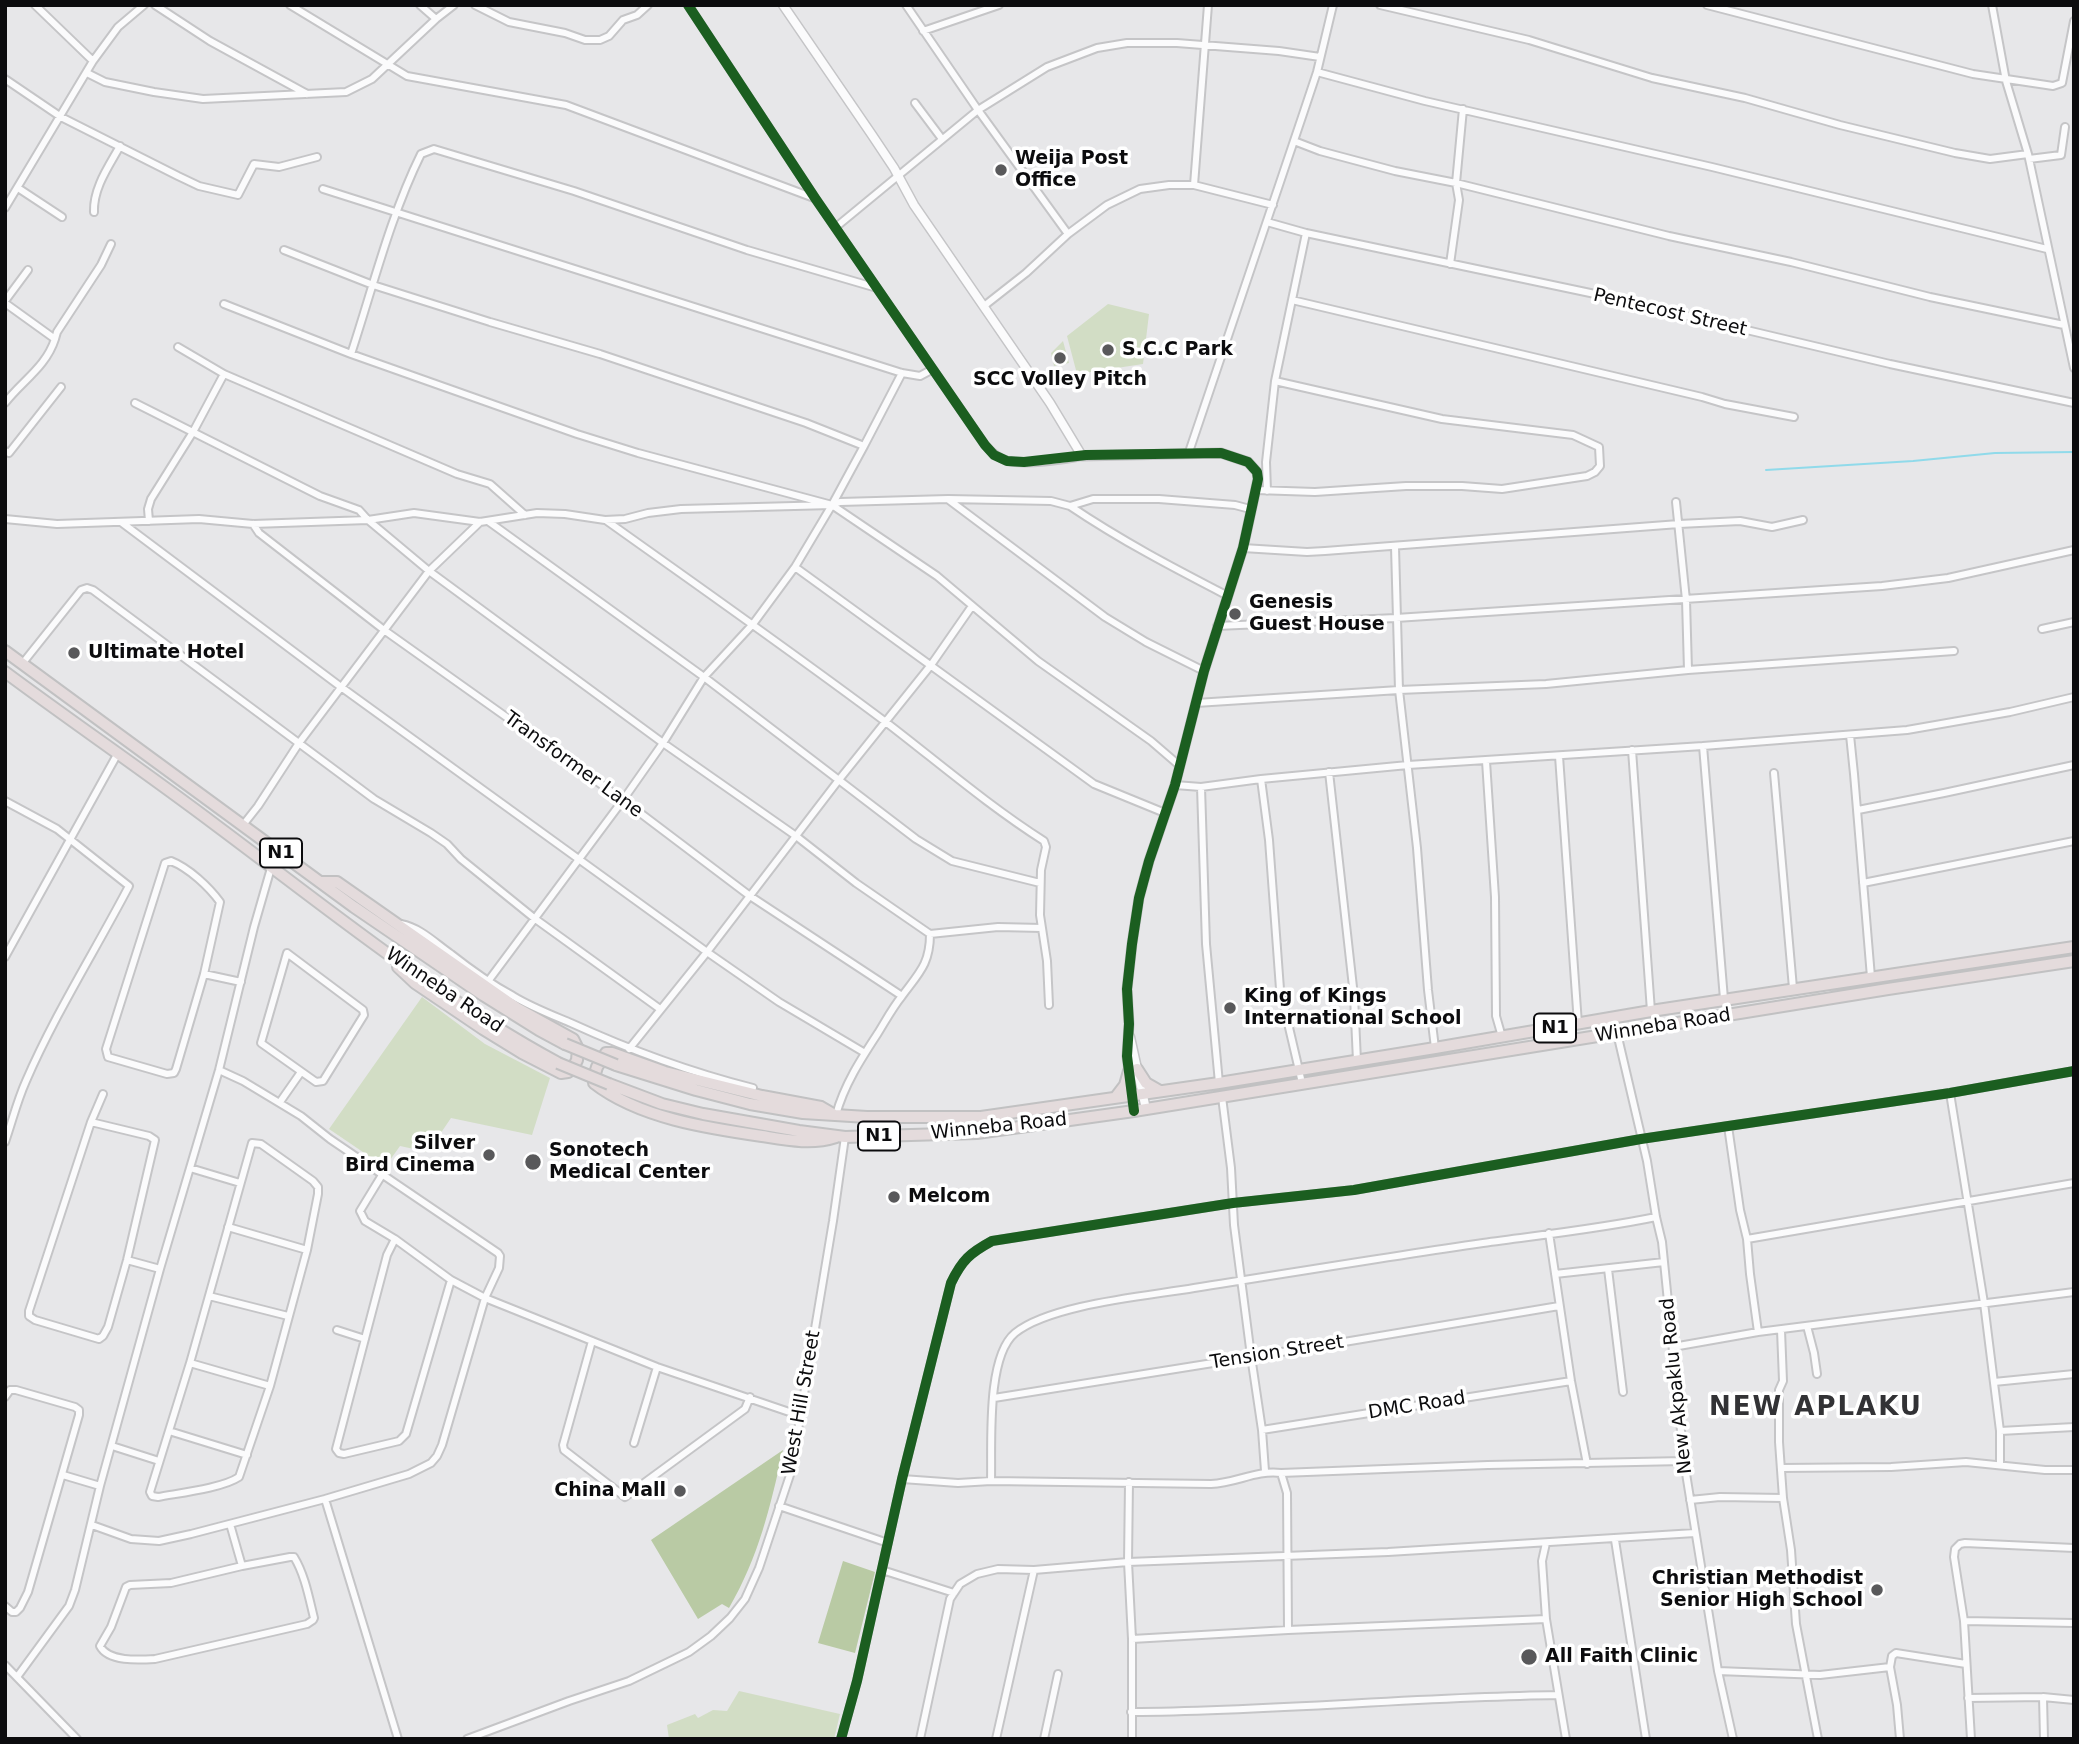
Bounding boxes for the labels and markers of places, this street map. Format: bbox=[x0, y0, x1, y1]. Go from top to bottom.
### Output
place label: Weija Post Office bbox=[1015, 148, 1128, 192]
marker: Weija Post Office bbox=[993, 162, 1009, 178]
place label: S.C.C Park bbox=[1122, 339, 1233, 361]
marker: S.C.C Park bbox=[1100, 342, 1116, 358]
marker: SCC Volley Pitch bbox=[1052, 350, 1068, 366]
place label: SCC Volley Pitch bbox=[973, 369, 1147, 391]
place label: Genesis Guest House bbox=[1249, 592, 1385, 636]
marker: Genesis Guest House bbox=[1227, 606, 1243, 622]
place label: Ultimate Hotel bbox=[88, 642, 244, 664]
marker: Ultimate Hotel bbox=[66, 645, 82, 661]
place label: King of Kings International School bbox=[1244, 986, 1461, 1030]
marker: King of Kings International School bbox=[1222, 1000, 1238, 1016]
place label: Silver Bird Cinema bbox=[345, 1133, 475, 1177]
place label: Sonotech Medical Center bbox=[549, 1140, 710, 1184]
marker: Silver Bird Cinema bbox=[481, 1147, 497, 1163]
marker: Sonotech Medical Center bbox=[523, 1152, 543, 1172]
place label: Melcom bbox=[908, 1186, 990, 1208]
marker: Melcom bbox=[886, 1189, 902, 1205]
place label: China Mall bbox=[554, 1480, 666, 1502]
marker: China Mall bbox=[672, 1483, 688, 1499]
place label: Christian Methodist Senior High School bbox=[1652, 1568, 1863, 1612]
marker: Christian Methodist Senior High School bbox=[1869, 1582, 1885, 1598]
place label: All Faith Clinic bbox=[1545, 1646, 1698, 1668]
marker: All Faith Clinic bbox=[1519, 1647, 1539, 1667]

